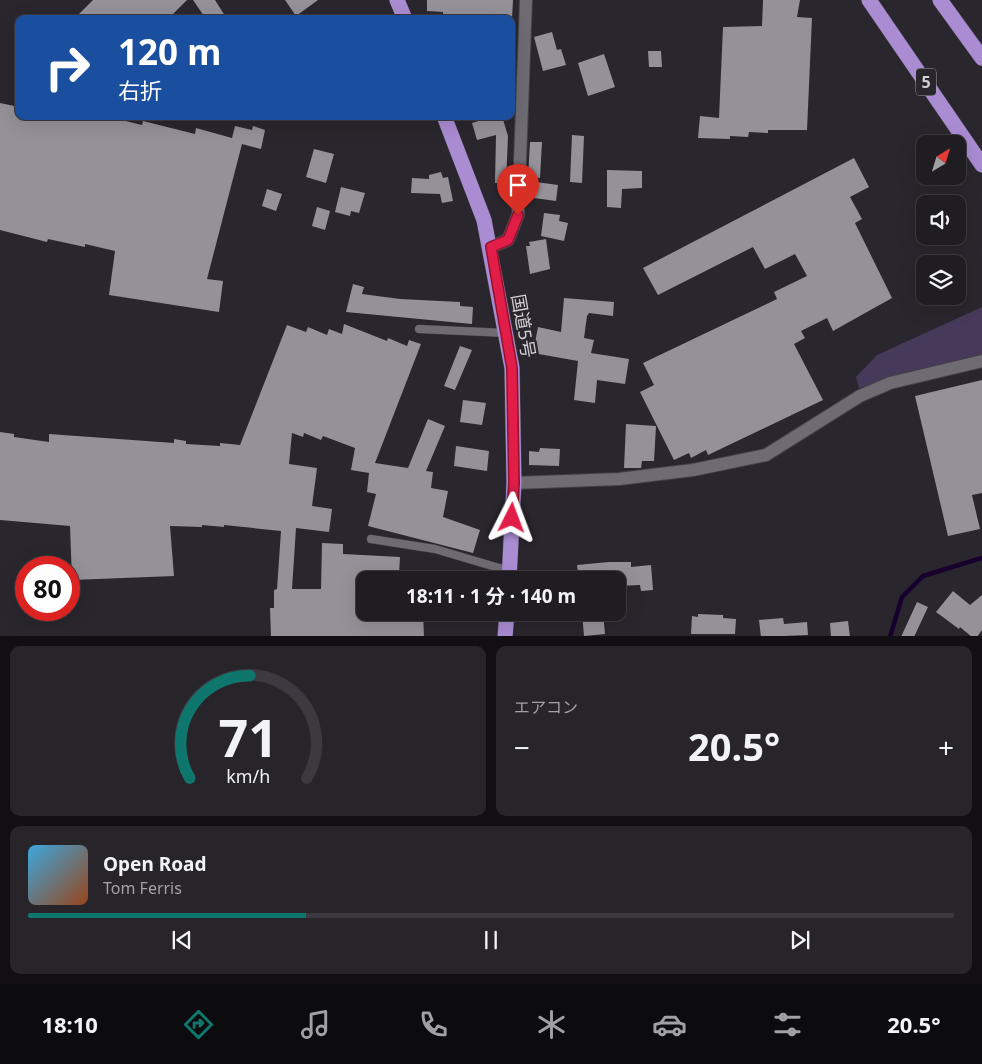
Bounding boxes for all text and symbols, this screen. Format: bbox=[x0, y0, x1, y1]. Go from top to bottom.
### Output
text: 120 m bbox=[118, 28, 221, 75]
icon: right bbox=[35, 35, 100, 100]
road number: 5 bbox=[916, 68, 936, 95]
text: 右折 bbox=[118, 75, 162, 105]
north arrow bbox=[916, 135, 966, 185]
map controls bbox=[916, 135, 966, 305]
pin bbox=[497, 164, 539, 215]
icon: arrive bbox=[504, 171, 532, 199]
button: sound bbox=[916, 195, 966, 245]
button: layers bbox=[916, 255, 966, 305]
street label: 国道5号 bbox=[507, 292, 541, 360]
position arrow bbox=[485, 491, 537, 543]
speed limit sign: 80 bbox=[15, 556, 80, 621]
text: 18:11 · 1 分 · 140 m bbox=[406, 583, 576, 609]
text: エアコン bbox=[514, 696, 578, 718]
text: 71 bbox=[218, 701, 278, 772]
text: 20.5° bbox=[688, 720, 780, 772]
text: − bbox=[514, 728, 530, 766]
text: + bbox=[938, 728, 954, 766]
text: km/h bbox=[226, 764, 270, 788]
text: Open Road bbox=[103, 851, 206, 877]
text: Tom Ferris bbox=[103, 877, 182, 899]
icon: previous bbox=[168, 926, 196, 954]
icon: pause bbox=[477, 926, 505, 954]
icon: next bbox=[786, 926, 814, 954]
icon: directions bbox=[181, 1007, 216, 1042]
icon: music bbox=[298, 1007, 333, 1042]
icon: phone bbox=[416, 1007, 451, 1042]
icon: climate bbox=[534, 1007, 569, 1042]
icon: car bbox=[652, 1007, 687, 1042]
icon: filters bbox=[770, 1007, 805, 1042]
text: 18:10 bbox=[41, 1009, 98, 1039]
text: 20.5° bbox=[887, 1009, 941, 1039]

